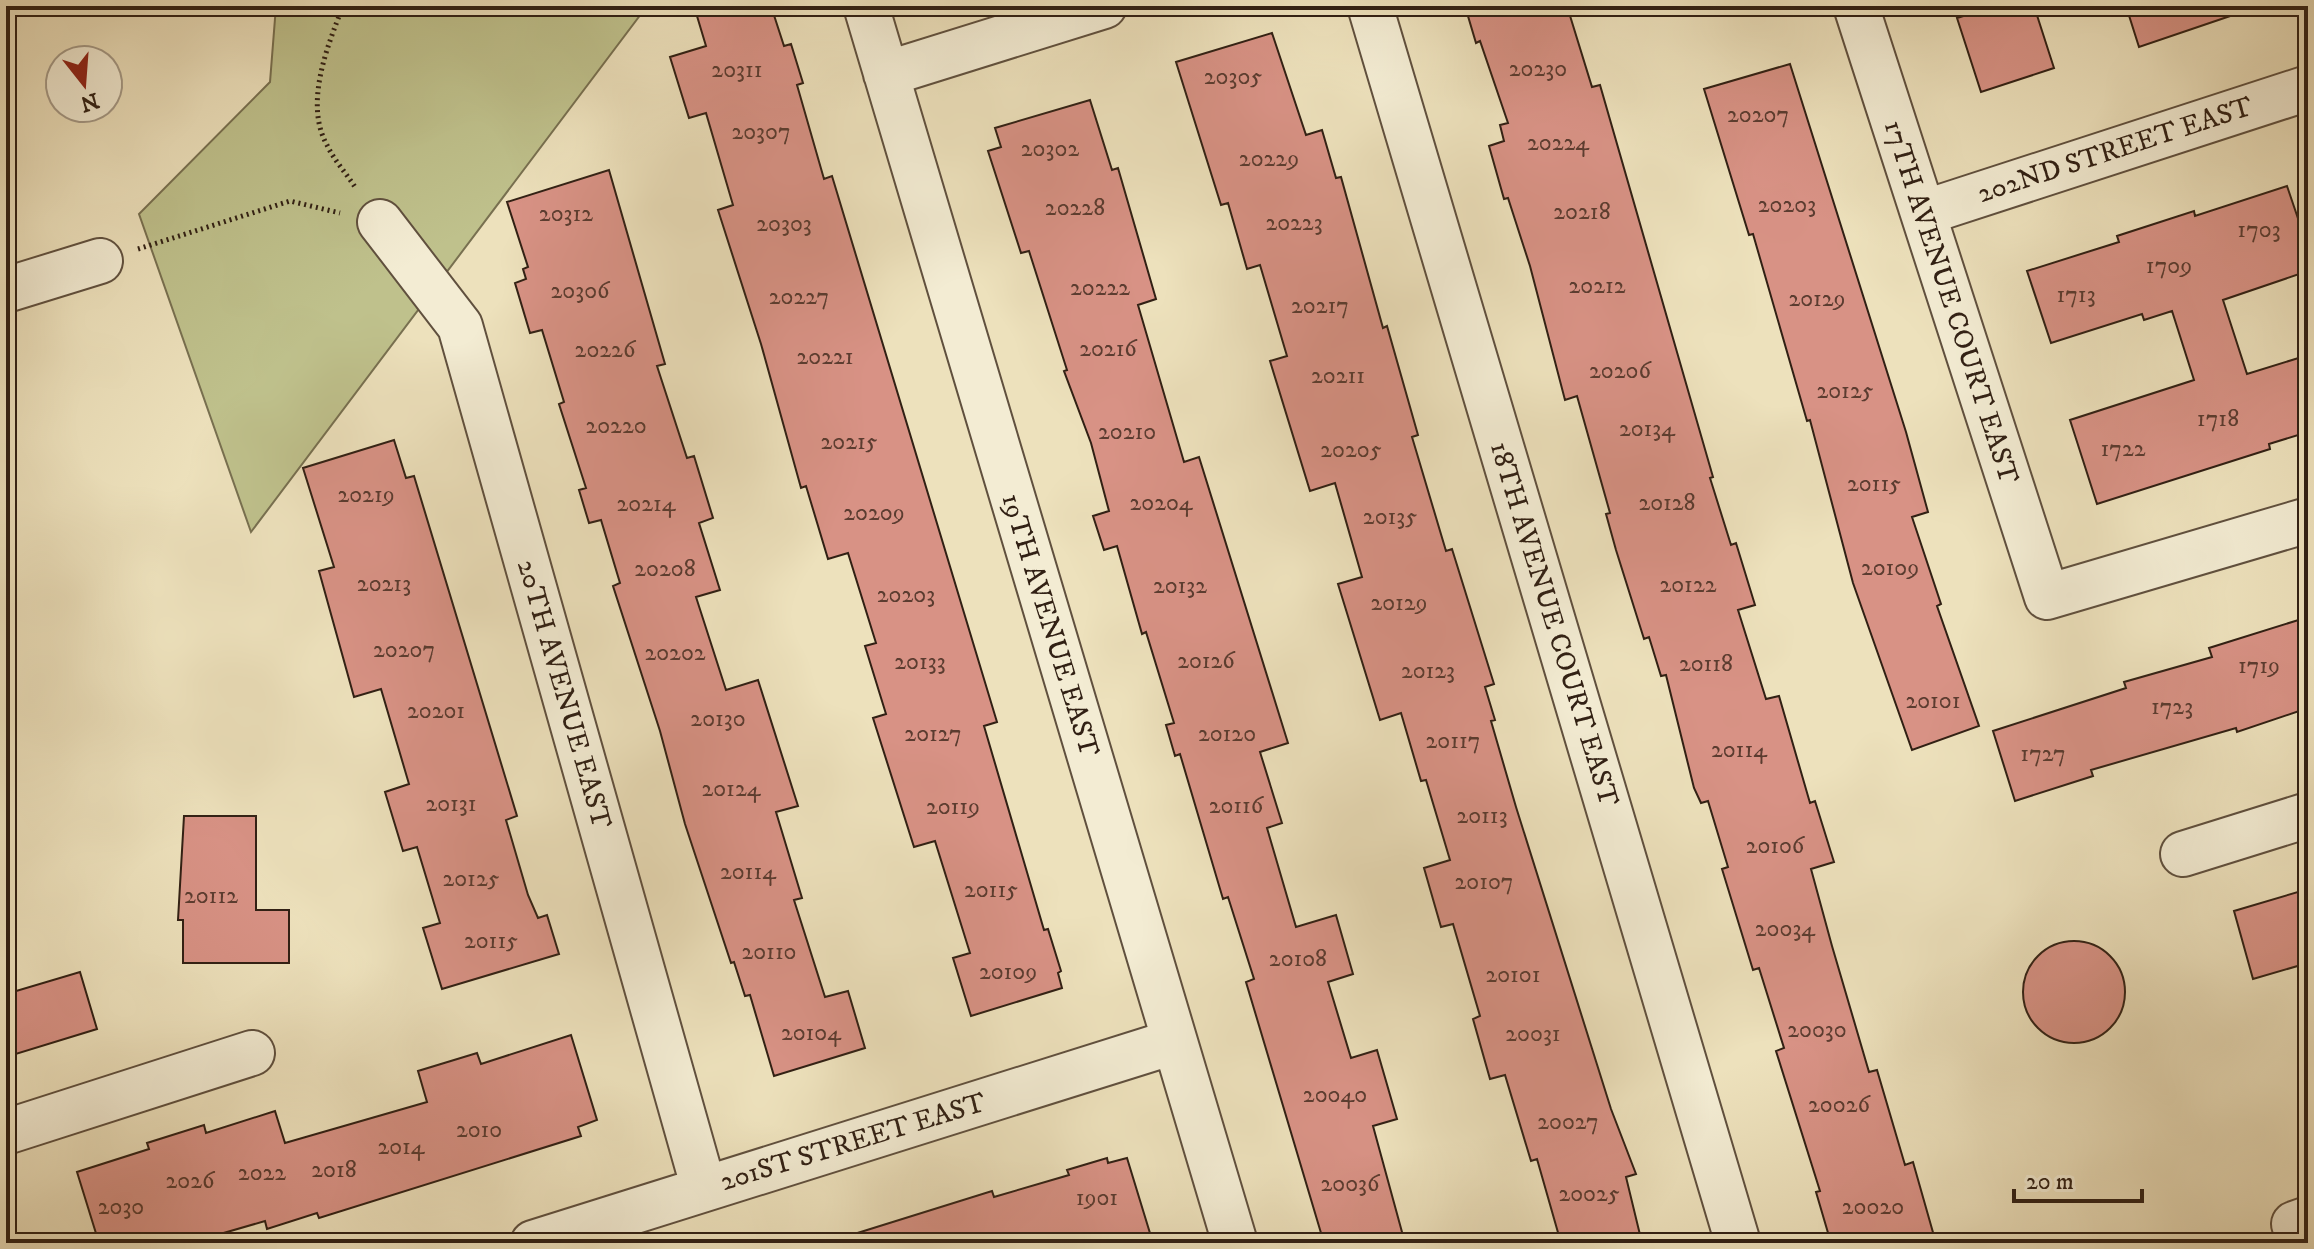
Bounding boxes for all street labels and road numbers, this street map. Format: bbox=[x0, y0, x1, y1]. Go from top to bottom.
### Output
street label: 202ND STREET EAST bbox=[1973, 89, 2257, 211]
street label: 17TH AVENUE COURT EAST bbox=[1876, 116, 2026, 488]
street label: 18TH AVENUE COURT EAST bbox=[1482, 437, 1626, 811]
street label: 19TH AVENUE EAST bbox=[993, 489, 1107, 761]
street label: 20TH AVENUE EAST bbox=[509, 555, 619, 833]
street label: 201ST STREET EAST bbox=[716, 1085, 990, 1199]

